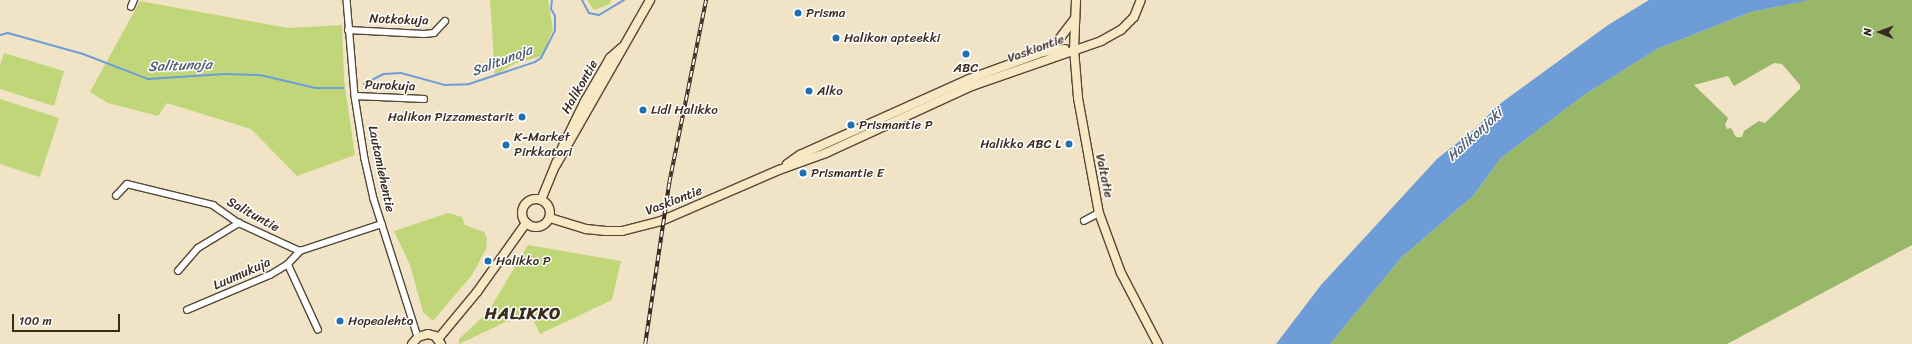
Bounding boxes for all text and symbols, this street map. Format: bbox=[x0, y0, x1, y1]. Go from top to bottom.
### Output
place label: Prisma bbox=[806, 5, 845, 21]
marker: Prisma bbox=[793, 8, 803, 18]
street label: Notkokuja bbox=[369, 11, 429, 29]
north arrow bbox=[1860, 12, 1900, 52]
text: N bbox=[1858, 28, 1877, 36]
place label: Halikon apteekki bbox=[844, 30, 940, 46]
street label: Vaskiontie bbox=[1005, 32, 1067, 66]
marker: Halikon apteekki bbox=[831, 33, 841, 43]
water label: Salitunoja bbox=[469, 42, 535, 80]
marker: ABC bbox=[961, 49, 971, 59]
water label: Salitunoja bbox=[148, 56, 212, 76]
street label: Halikontie bbox=[558, 57, 602, 117]
place label: ABC bbox=[954, 60, 978, 76]
street label: Purokuja bbox=[364, 77, 416, 95]
place label: Alko bbox=[817, 83, 843, 99]
marker: Alko bbox=[804, 86, 814, 96]
place label: Lidl Halikko bbox=[651, 102, 718, 118]
marker: Lidl Halikko bbox=[638, 105, 648, 115]
water label: Halikonjoki bbox=[1444, 105, 1506, 165]
place label: Halikon Pizzamestarit bbox=[388, 109, 514, 125]
marker: Halikon Pizzamestarit bbox=[517, 112, 527, 122]
place label: Prismantie P bbox=[859, 117, 933, 133]
marker: Prismantie P bbox=[846, 120, 856, 130]
street label: Lautamiehentie bbox=[364, 124, 398, 214]
place label: K-Market Pirkkatori bbox=[514, 130, 572, 161]
place label: Halikko ABC L bbox=[980, 136, 1061, 152]
marker: Halikko ABC L bbox=[1064, 139, 1074, 149]
marker: K-Market Pirkkatori bbox=[501, 140, 511, 150]
street label: Valtatie bbox=[1092, 152, 1116, 200]
place label: Prismantie E bbox=[811, 165, 884, 181]
marker: Prismantie E bbox=[798, 168, 808, 178]
street label: Vaskiontie bbox=[644, 183, 704, 219]
street label: Salituntie bbox=[224, 194, 282, 236]
place label: Halikko P bbox=[496, 253, 551, 269]
street label: Luumukuja bbox=[211, 254, 273, 294]
marker: Halikko P bbox=[483, 256, 493, 266]
district label: HALIKKO bbox=[486, 304, 560, 324]
scale bar bbox=[14, 306, 122, 332]
text: 100 m bbox=[19, 310, 52, 332]
place label: Hopealehto bbox=[348, 313, 413, 329]
marker: Hopealehto bbox=[335, 316, 345, 326]

